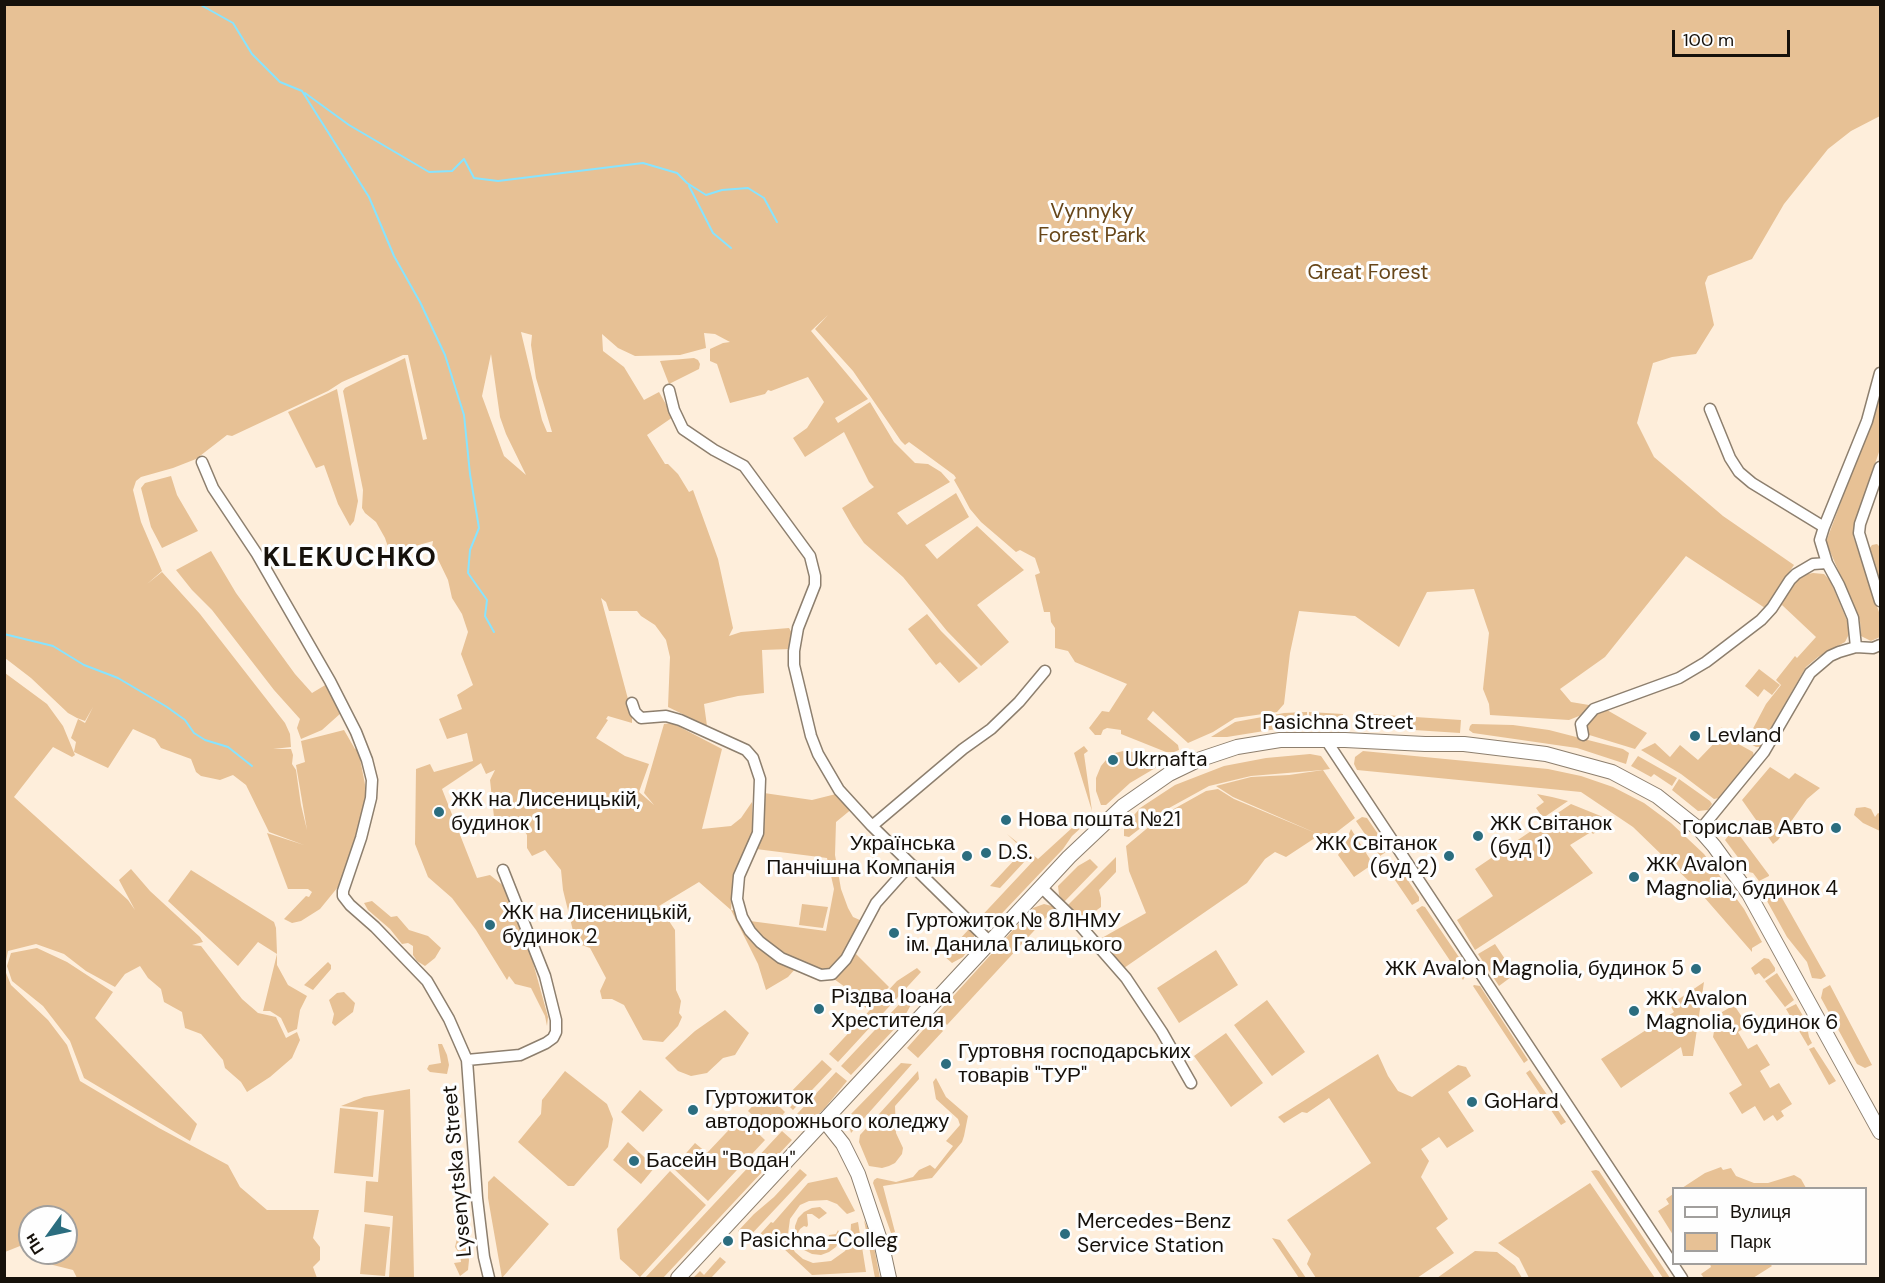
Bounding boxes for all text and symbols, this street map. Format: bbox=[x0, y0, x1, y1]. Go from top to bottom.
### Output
scale bar bbox=[1675, 18, 1794, 56]
text: 100 m bbox=[1683, 28, 1734, 52]
park label: Vynnyky Forest Park bbox=[1038, 199, 1146, 249]
park label: Great Forest bbox=[1307, 260, 1429, 286]
district label: KLEKUCHKO bbox=[263, 543, 437, 575]
street label: Pasichna Street bbox=[1262, 710, 1414, 736]
place label: Levland bbox=[1707, 723, 1782, 749]
marker: Levland bbox=[1688, 729, 1702, 743]
place label: Ukrnafta bbox=[1125, 747, 1207, 773]
marker: Ukrnafta bbox=[1106, 753, 1120, 767]
place label: ЖК на Лисеницькій, будинок 1 bbox=[451, 787, 640, 837]
marker: ЖК на Лисеницькій, будинок 1 bbox=[432, 805, 446, 819]
place label: Нова пошта №21 bbox=[1018, 807, 1181, 833]
place label: ЖК Світанок (буд 1) bbox=[1490, 811, 1612, 861]
marker: Нова пошта №21 bbox=[999, 813, 1013, 827]
place label: Горислав Авто bbox=[1682, 815, 1824, 841]
marker: Горислав Авто bbox=[1829, 821, 1843, 835]
marker: ЖК Світанок (буд 1) bbox=[1471, 829, 1485, 843]
place label: Українська Панчішна Компанія bbox=[766, 831, 955, 881]
place label: ЖК Світанок (буд 2) bbox=[1315, 831, 1437, 881]
place label: D.S. bbox=[998, 840, 1032, 866]
marker: D.S. bbox=[979, 846, 993, 860]
marker: Українська Панчішна Компанія bbox=[960, 849, 974, 863]
marker: ЖК Світанок (буд 2) bbox=[1442, 849, 1456, 863]
place label: ЖК Avalon Magnolia, будинок 4 bbox=[1646, 852, 1838, 902]
marker: ЖК Avalon Magnolia, будинок 4 bbox=[1627, 870, 1641, 884]
place label: ЖК на Лисеницькій, будинок 2 bbox=[502, 900, 691, 950]
place label: Гуртожиток № 8ЛНМУ ім. Данила Галицького bbox=[906, 908, 1122, 958]
marker: ЖК на Лисеницькій, будинок 2 bbox=[483, 918, 497, 932]
marker: Гуртожиток № 8ЛНМУ ім. Данила Галицького bbox=[887, 926, 901, 940]
place label: ЖК Avalon Magnolia, будинок 5 bbox=[1385, 956, 1684, 982]
marker: ЖК Avalon Magnolia, будинок 5 bbox=[1689, 962, 1703, 976]
place label: Різдва Іоана Хрестителя bbox=[831, 984, 952, 1034]
place label: ЖК Avalon Magnolia, будинок 6 bbox=[1646, 986, 1838, 1036]
marker: Різдва Іоана Хрестителя bbox=[812, 1002, 826, 1016]
marker: ЖК Avalon Magnolia, будинок 6 bbox=[1627, 1004, 1641, 1018]
place label: Гуртовня господарських товарів "ТУР" bbox=[958, 1039, 1191, 1089]
marker: Гуртовня господарських товарів "ТУР" bbox=[939, 1057, 953, 1071]
street label: Lysenytska Street bbox=[438, 1084, 478, 1258]
place label: Гуртожиток автодорожнього коледжу bbox=[705, 1085, 949, 1135]
place label: GoHard bbox=[1484, 1089, 1559, 1115]
marker: GoHard bbox=[1465, 1095, 1479, 1109]
marker: Гуртожиток автодорожнього коледжу bbox=[686, 1103, 700, 1117]
place label: Басейн "Водан" bbox=[646, 1148, 796, 1174]
marker: Басейн "Водан" bbox=[627, 1154, 641, 1168]
legend bbox=[1672, 1187, 1867, 1265]
text: Вулиця bbox=[1730, 1200, 1791, 1224]
north arrow bbox=[18, 1205, 78, 1265]
place label: Mercedes-Benz Service Station bbox=[1077, 1209, 1231, 1259]
marker: Mercedes-Benz Service Station bbox=[1058, 1227, 1072, 1241]
place label: Pasichna-Colleg bbox=[740, 1228, 898, 1254]
text: Пн bbox=[20, 1229, 49, 1259]
text: Парк bbox=[1730, 1230, 1771, 1254]
marker: Pasichna-Colleg bbox=[721, 1234, 735, 1248]

